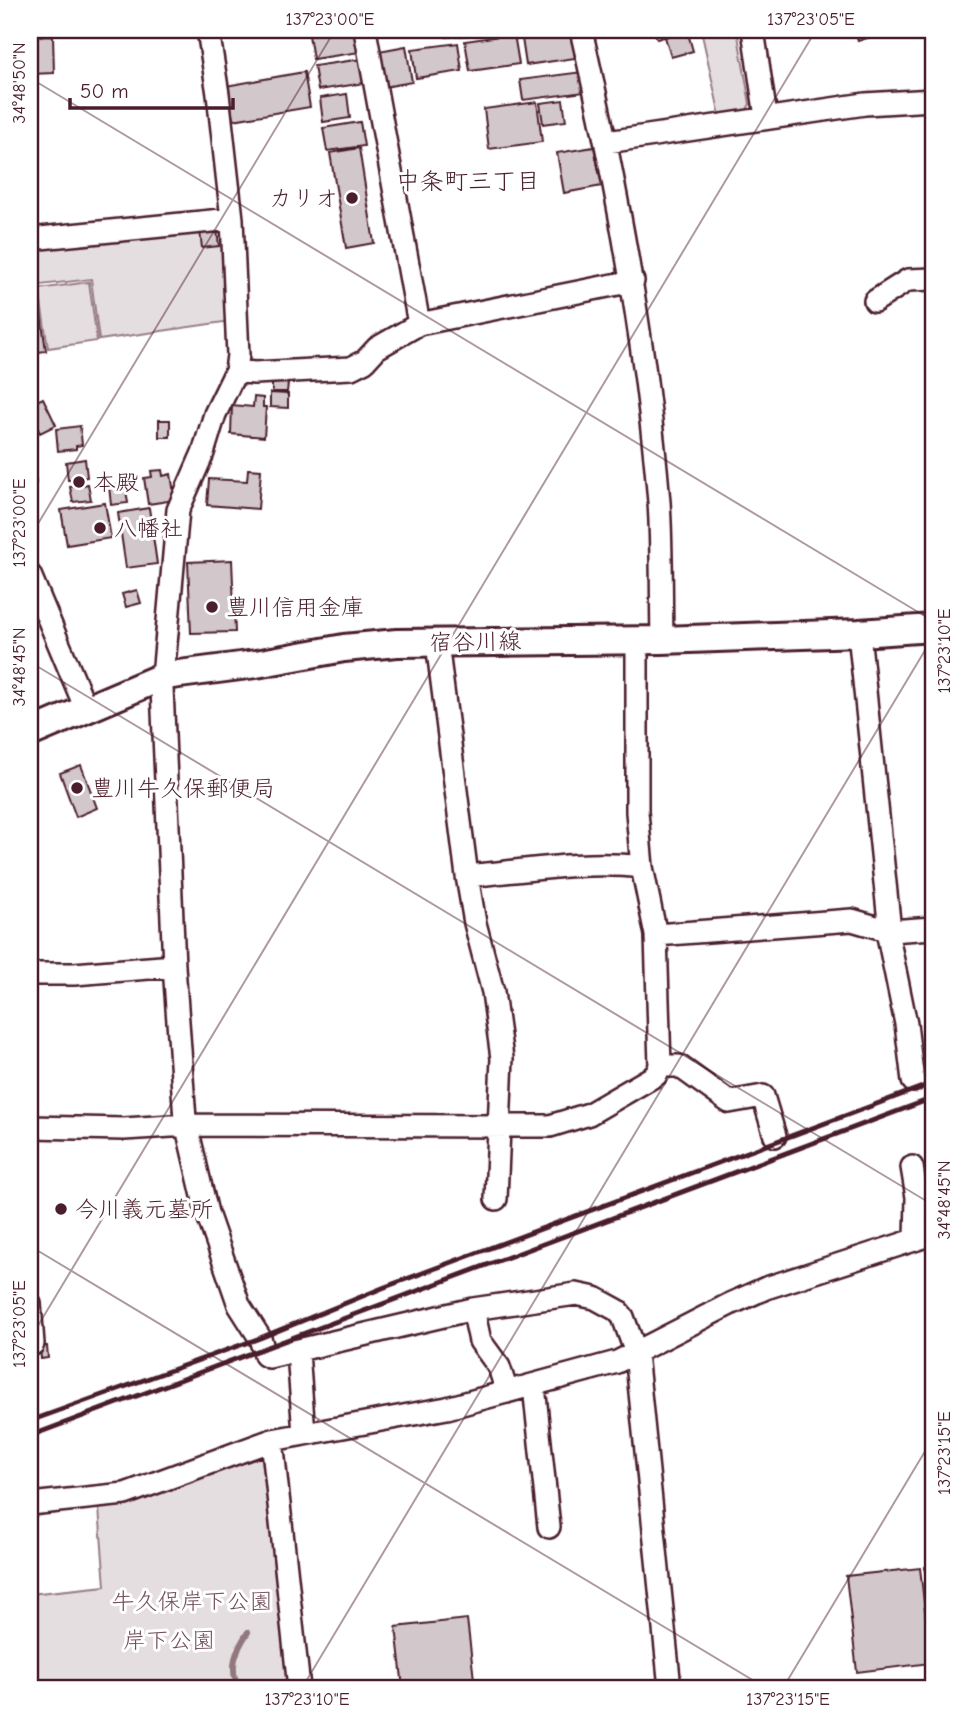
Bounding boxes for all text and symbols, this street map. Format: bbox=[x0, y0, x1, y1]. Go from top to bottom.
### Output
text: 137°23'00"E bbox=[286, 9, 375, 30]
text: 137°23'05"E bbox=[767, 9, 855, 30]
text: 34°48'50"N bbox=[9, 42, 30, 124]
scale bar bbox=[70, 66, 233, 110]
text: 50 m bbox=[80, 79, 129, 103]
district label: 中条町三丁目 bbox=[396, 167, 540, 195]
place label: カリオ bbox=[269, 185, 338, 212]
marker: カリオ bbox=[344, 190, 360, 206]
place label: 本殿 bbox=[93, 469, 139, 496]
marker: 本殿 bbox=[71, 474, 87, 490]
text: 137°23'00"E bbox=[9, 478, 30, 567]
place label: 八幡社 bbox=[114, 515, 183, 542]
marker: 八幡社 bbox=[92, 520, 108, 536]
place label: 豊川信用金庫 bbox=[226, 594, 364, 621]
marker: 豊川信用金庫 bbox=[204, 599, 220, 615]
text: 137°23'10"E bbox=[934, 608, 955, 694]
text: 34°48'45"N bbox=[9, 627, 30, 707]
street label: 宿谷川線 bbox=[429, 628, 521, 656]
place label: 豊川牛久保郵便局 bbox=[91, 775, 275, 802]
marker: 豊川牛久保郵便局 bbox=[69, 780, 85, 796]
text: 34°48'45"N bbox=[934, 1160, 955, 1240]
place label: 今川義元墓所 bbox=[75, 1196, 213, 1223]
marker: 今川義元墓所 bbox=[53, 1201, 69, 1217]
text: 137°23'05"E bbox=[9, 1280, 30, 1368]
text: 137°23'15"E bbox=[934, 1411, 955, 1495]
park label: 牛久保岸下公園 bbox=[112, 1588, 273, 1615]
park label: 岸下公園 bbox=[123, 1627, 215, 1654]
text: 137°23'10"E bbox=[264, 1689, 350, 1710]
text: 137°23'15"E bbox=[746, 1689, 830, 1710]

